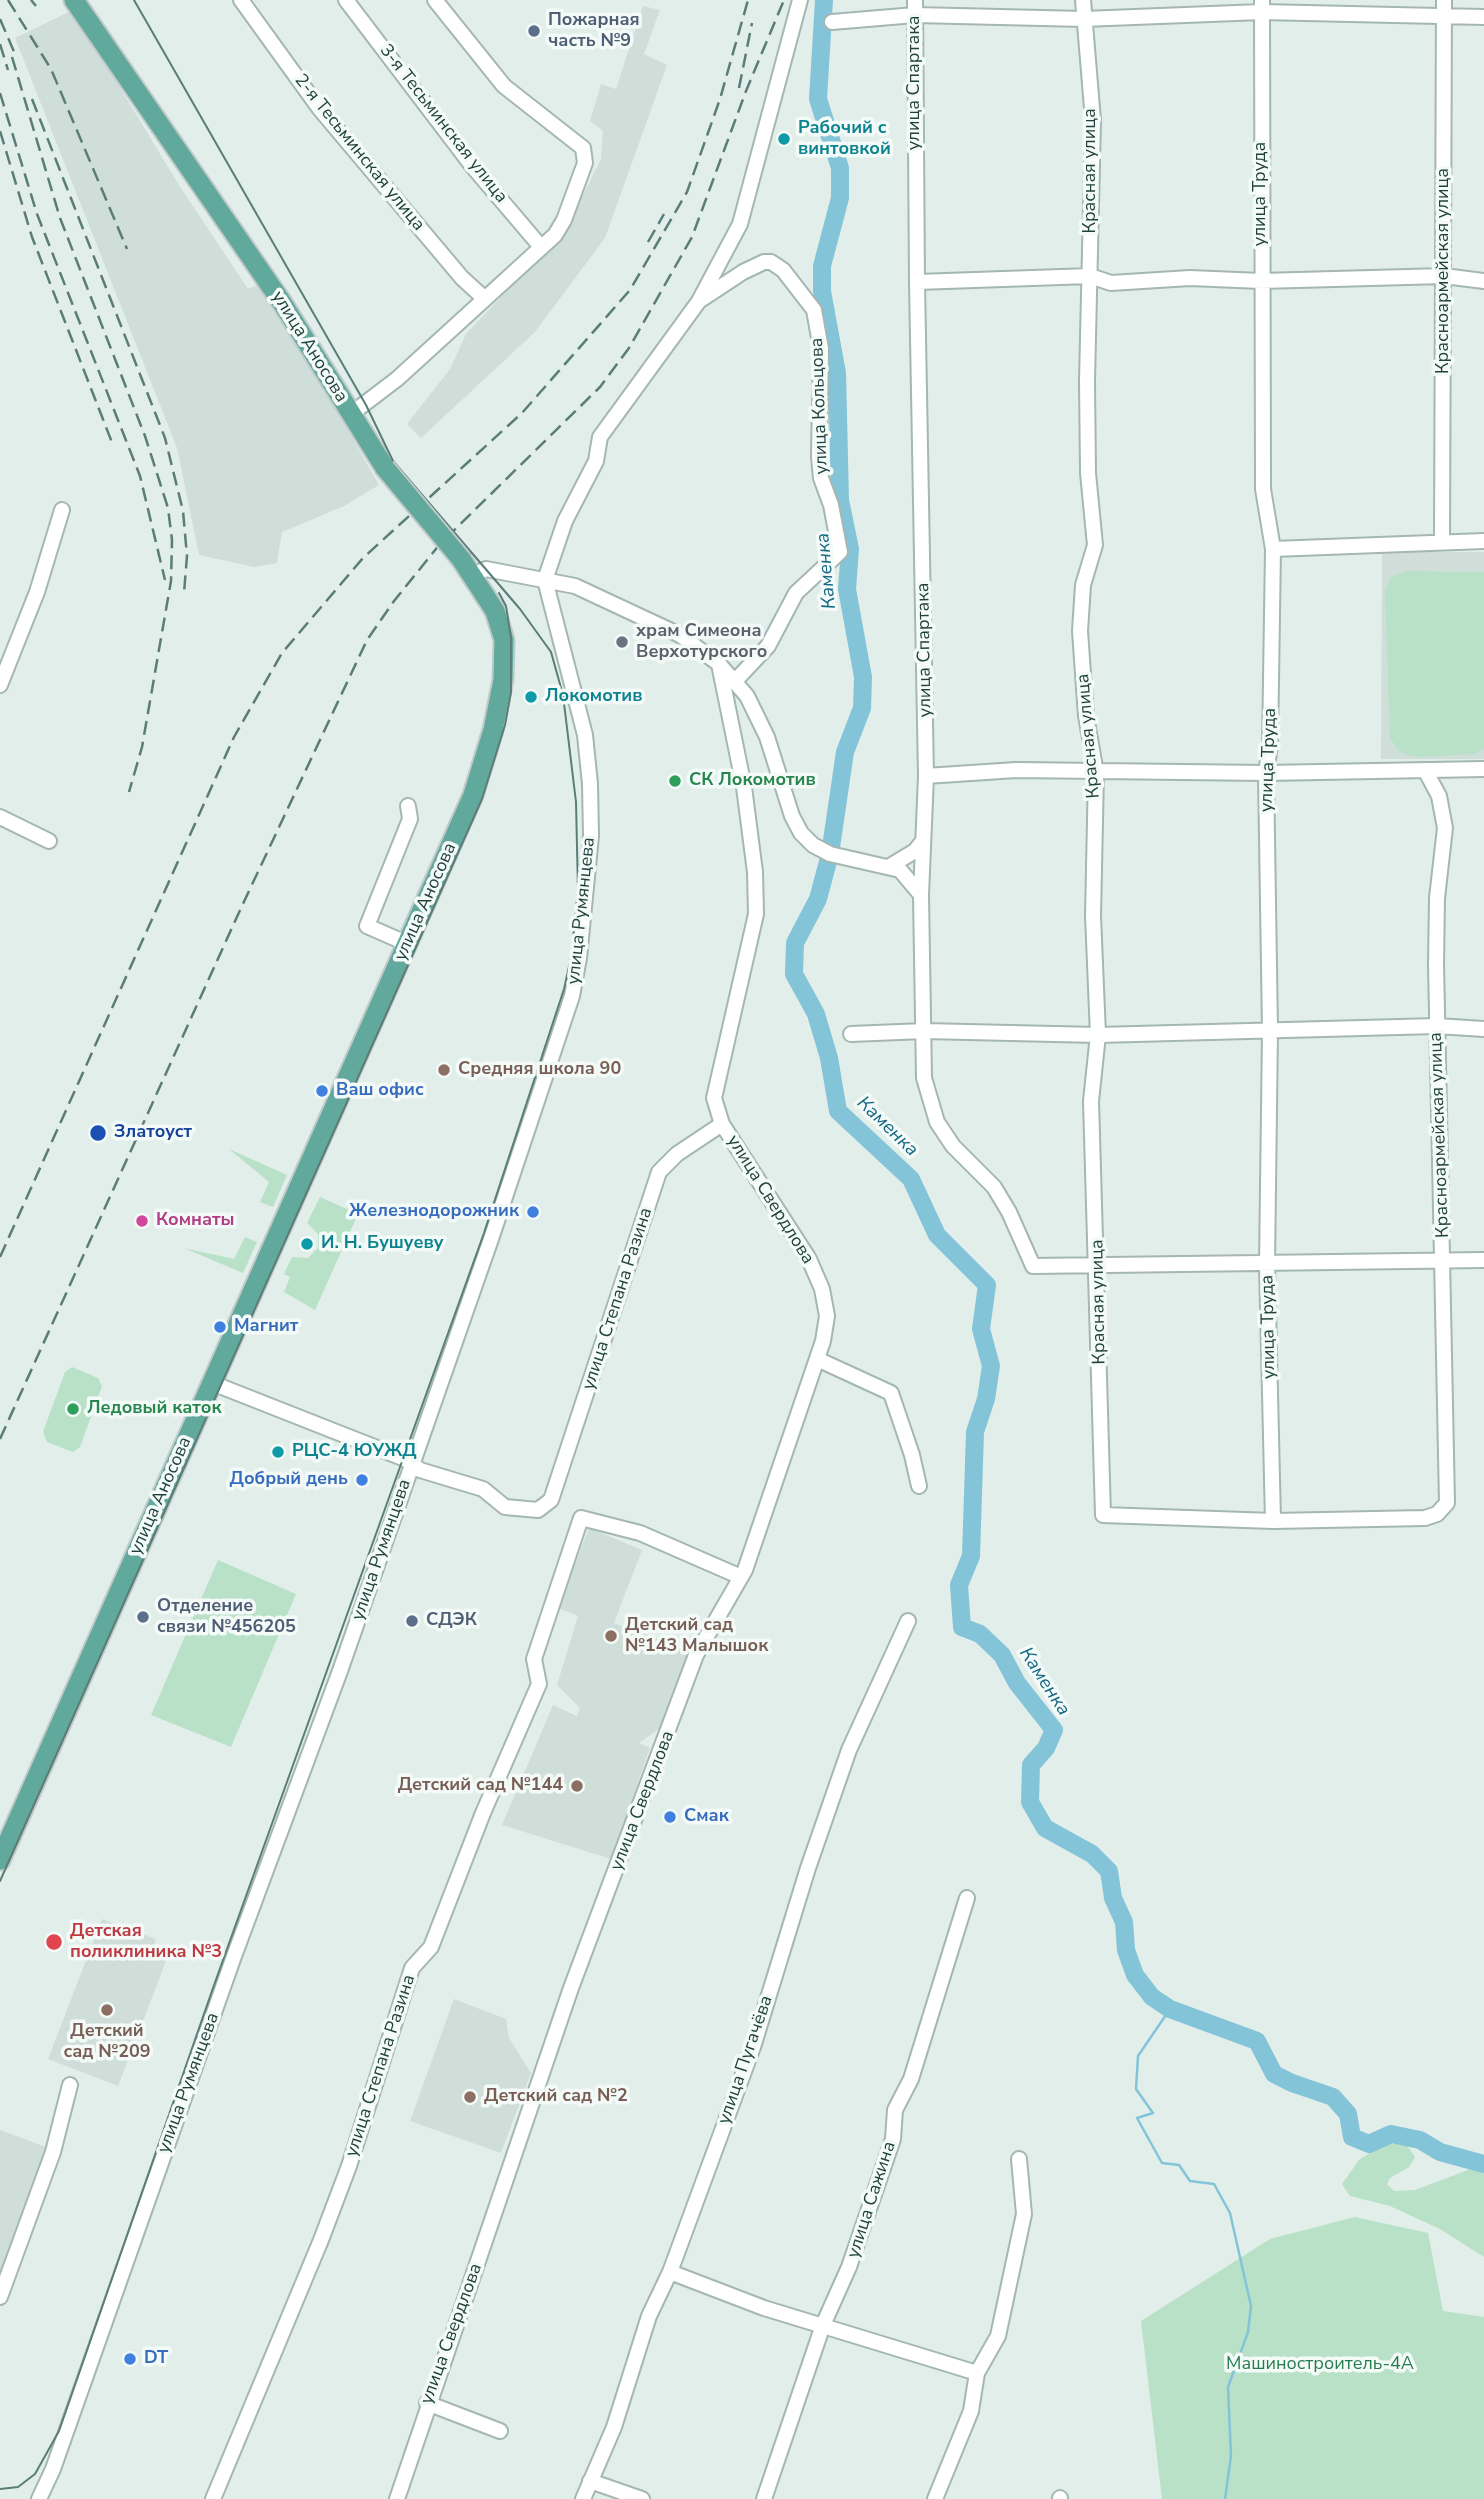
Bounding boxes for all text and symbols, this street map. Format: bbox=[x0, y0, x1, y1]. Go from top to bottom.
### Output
place label: Пожарная часть №9 bbox=[548, 10, 640, 52]
street label: улица Спартака bbox=[904, 16, 926, 150]
marker: Пожарная часть №9 bbox=[526, 23, 542, 39]
street label: 3-я Тесьминская улица bbox=[374, 40, 512, 208]
street label: 2-я Тесьминская улица bbox=[289, 70, 429, 236]
street label: Красная улица bbox=[1080, 108, 1102, 234]
place label: Рабочий с винтовкой bbox=[798, 118, 891, 160]
marker: Рабочий с винтовкой bbox=[776, 131, 792, 147]
street label: улица Труда bbox=[1250, 142, 1272, 246]
street label: Красноармейская улица bbox=[1433, 168, 1455, 374]
street label: улица Аносова bbox=[266, 287, 352, 407]
street label: улица Кольцова bbox=[807, 337, 833, 475]
water label: Каменка bbox=[812, 532, 842, 610]
street label: улица Спартака bbox=[913, 582, 937, 718]
place label: храм Симеона Верхотурского bbox=[636, 621, 767, 664]
marker: храм Симеона Верхотурского bbox=[614, 634, 630, 650]
street label: Красная улица bbox=[1073, 673, 1105, 799]
place label: Локомотив bbox=[545, 686, 642, 708]
marker: Локомотив bbox=[523, 689, 539, 705]
street label: улица Труда bbox=[1256, 707, 1282, 813]
place label: СК Локомотив bbox=[689, 770, 816, 792]
marker: СК Локомотив bbox=[667, 773, 683, 789]
street label: улица Румянцева bbox=[564, 836, 600, 986]
street label: улица Аносова bbox=[390, 840, 462, 964]
street label: Красноармейская улица bbox=[1426, 1032, 1454, 1238]
place label: Средняя школа 90 bbox=[458, 1059, 621, 1081]
marker: Средняя школа 90 bbox=[436, 1062, 452, 1078]
place label: Ваш офис bbox=[336, 1080, 424, 1102]
marker: Ваш офис bbox=[314, 1083, 330, 1099]
water label: Каменка bbox=[852, 1092, 922, 1162]
place label: Златоуст bbox=[114, 1122, 192, 1144]
marker: Златоуст bbox=[88, 1123, 108, 1143]
street label: улица Свердлова bbox=[722, 1132, 818, 1268]
place label: Железнодорожник bbox=[349, 1201, 519, 1223]
marker: Железнодорожник bbox=[525, 1204, 541, 1220]
street label: улица Степана Разина bbox=[578, 1205, 658, 1393]
place label: Комнаты bbox=[156, 1210, 234, 1232]
marker: Комнаты bbox=[134, 1213, 150, 1229]
place label: И. Н. Бушуеву bbox=[321, 1233, 443, 1255]
marker: И. Н. Бушуеву bbox=[299, 1236, 315, 1252]
street label: Красная улица bbox=[1087, 1239, 1111, 1365]
street label: улица Труда bbox=[1257, 1275, 1281, 1379]
place label: Магнит bbox=[234, 1316, 298, 1338]
marker: Магнит bbox=[212, 1319, 228, 1335]
place label: Ледовый каток bbox=[87, 1398, 221, 1420]
marker: Ледовый каток bbox=[65, 1401, 81, 1417]
street label: улица Аносова bbox=[125, 1434, 197, 1558]
place label: РЦС-4 ЮУЖД bbox=[292, 1441, 417, 1463]
marker: РЦС-4 ЮУЖД bbox=[270, 1444, 286, 1460]
place label: Добрый день bbox=[230, 1469, 348, 1491]
marker: Добрый день bbox=[354, 1472, 370, 1488]
street label: улица Румянцева bbox=[348, 1477, 416, 1623]
place label: Отделение связи №456205 bbox=[157, 1596, 296, 1638]
marker: Отделение связи №456205 bbox=[135, 1609, 151, 1625]
place label: СДЭК bbox=[426, 1610, 477, 1632]
marker: СДЭК bbox=[404, 1613, 420, 1629]
place label: Детский сад №143 Малышок bbox=[625, 1615, 768, 1658]
marker: Детский сад №143 Малышок bbox=[603, 1628, 619, 1644]
water label: Каменка bbox=[1014, 1644, 1074, 1720]
street label: улица Свердлова bbox=[606, 1728, 680, 1874]
place label: Детский сад №144 bbox=[398, 1775, 563, 1797]
marker: Детский сад №144 bbox=[569, 1778, 585, 1794]
place label: Смак bbox=[684, 1806, 729, 1828]
marker: Смак bbox=[662, 1809, 678, 1825]
place label: Детская поликлиника №3 bbox=[70, 1921, 222, 1964]
marker: Детская поликлиника №3 bbox=[44, 1932, 64, 1952]
street label: улица Степана Разина bbox=[341, 1972, 421, 2160]
street label: улица Пугачёва bbox=[714, 1993, 778, 2127]
marker: Детский сад №209 bbox=[99, 2002, 115, 2018]
street label: улица Румянцева bbox=[154, 2010, 224, 2156]
place label: Детский сад №209 bbox=[63, 2021, 151, 2064]
place label: Детский сад №2 bbox=[484, 2086, 628, 2108]
marker: Детский сад №2 bbox=[462, 2089, 478, 2105]
street label: улица Сажина bbox=[843, 2139, 901, 2261]
street label: улица Свердлова bbox=[417, 2261, 487, 2407]
place label: DT bbox=[144, 2348, 168, 2370]
marker: DT bbox=[122, 2351, 138, 2367]
park label: Машиностроитель-4А bbox=[1226, 2354, 1414, 2376]

